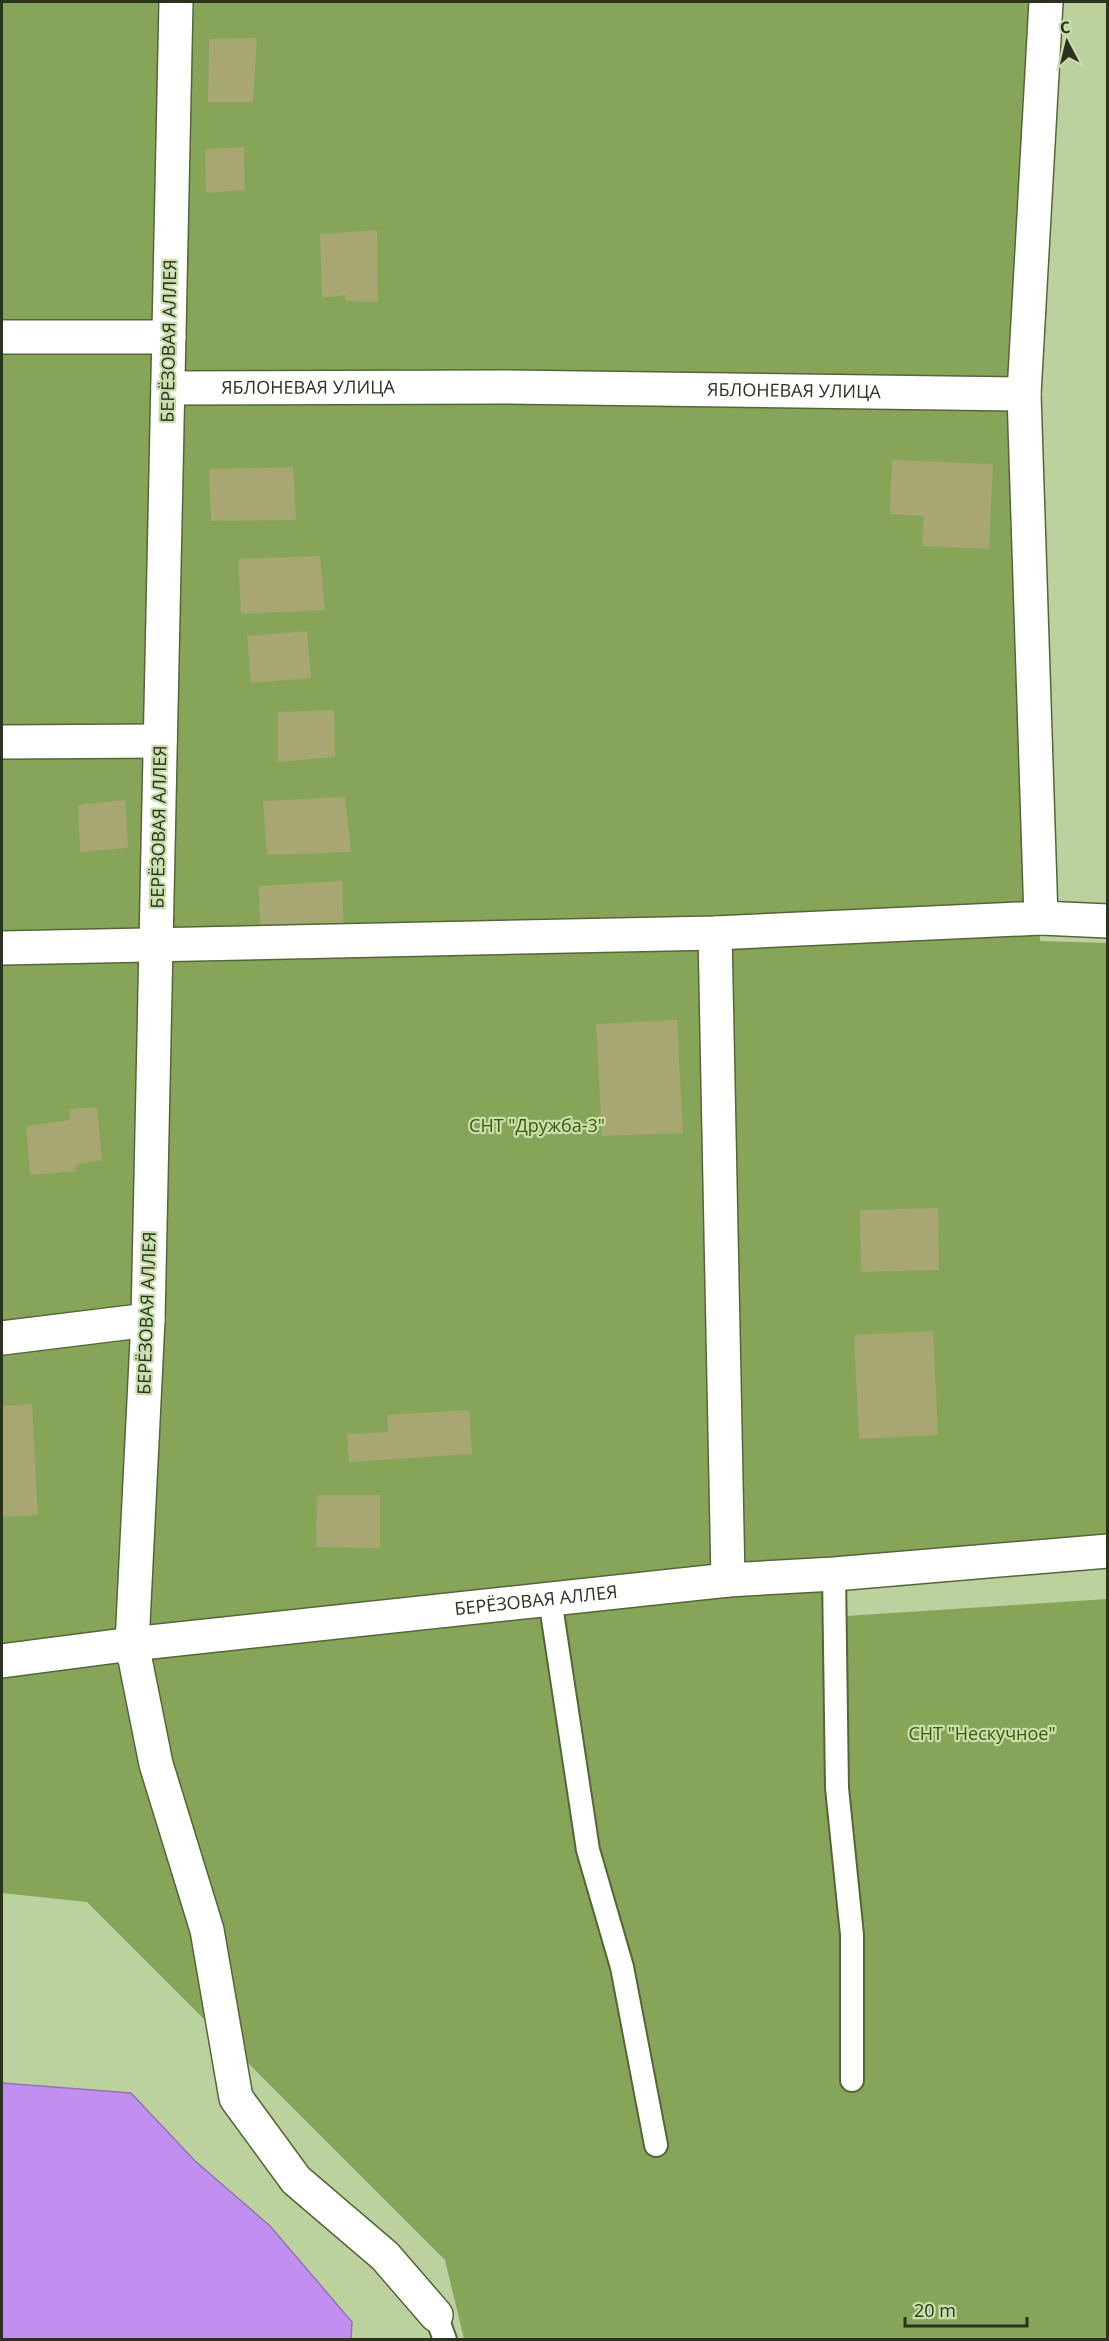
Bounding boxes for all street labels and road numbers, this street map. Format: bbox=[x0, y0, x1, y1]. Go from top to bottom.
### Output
street label: БЕРЁЗОВАЯ АЛЛЕЯ bbox=[155, 259, 181, 423]
street label: ЯБЛОНЕВАЯ УЛИЦА bbox=[221, 374, 395, 399]
street label: ЯБЛОНЕВАЯ УЛИЦА bbox=[707, 377, 882, 403]
street label: БЕРЁЗОВАЯ АЛЛЕЯ bbox=[145, 745, 171, 909]
street label: БЕРЁЗОВАЯ АЛЛЕЯ bbox=[131, 1231, 161, 1395]
street label: БЕРЁЗОВАЯ АЛЛЕЯ bbox=[453, 1579, 618, 1620]

